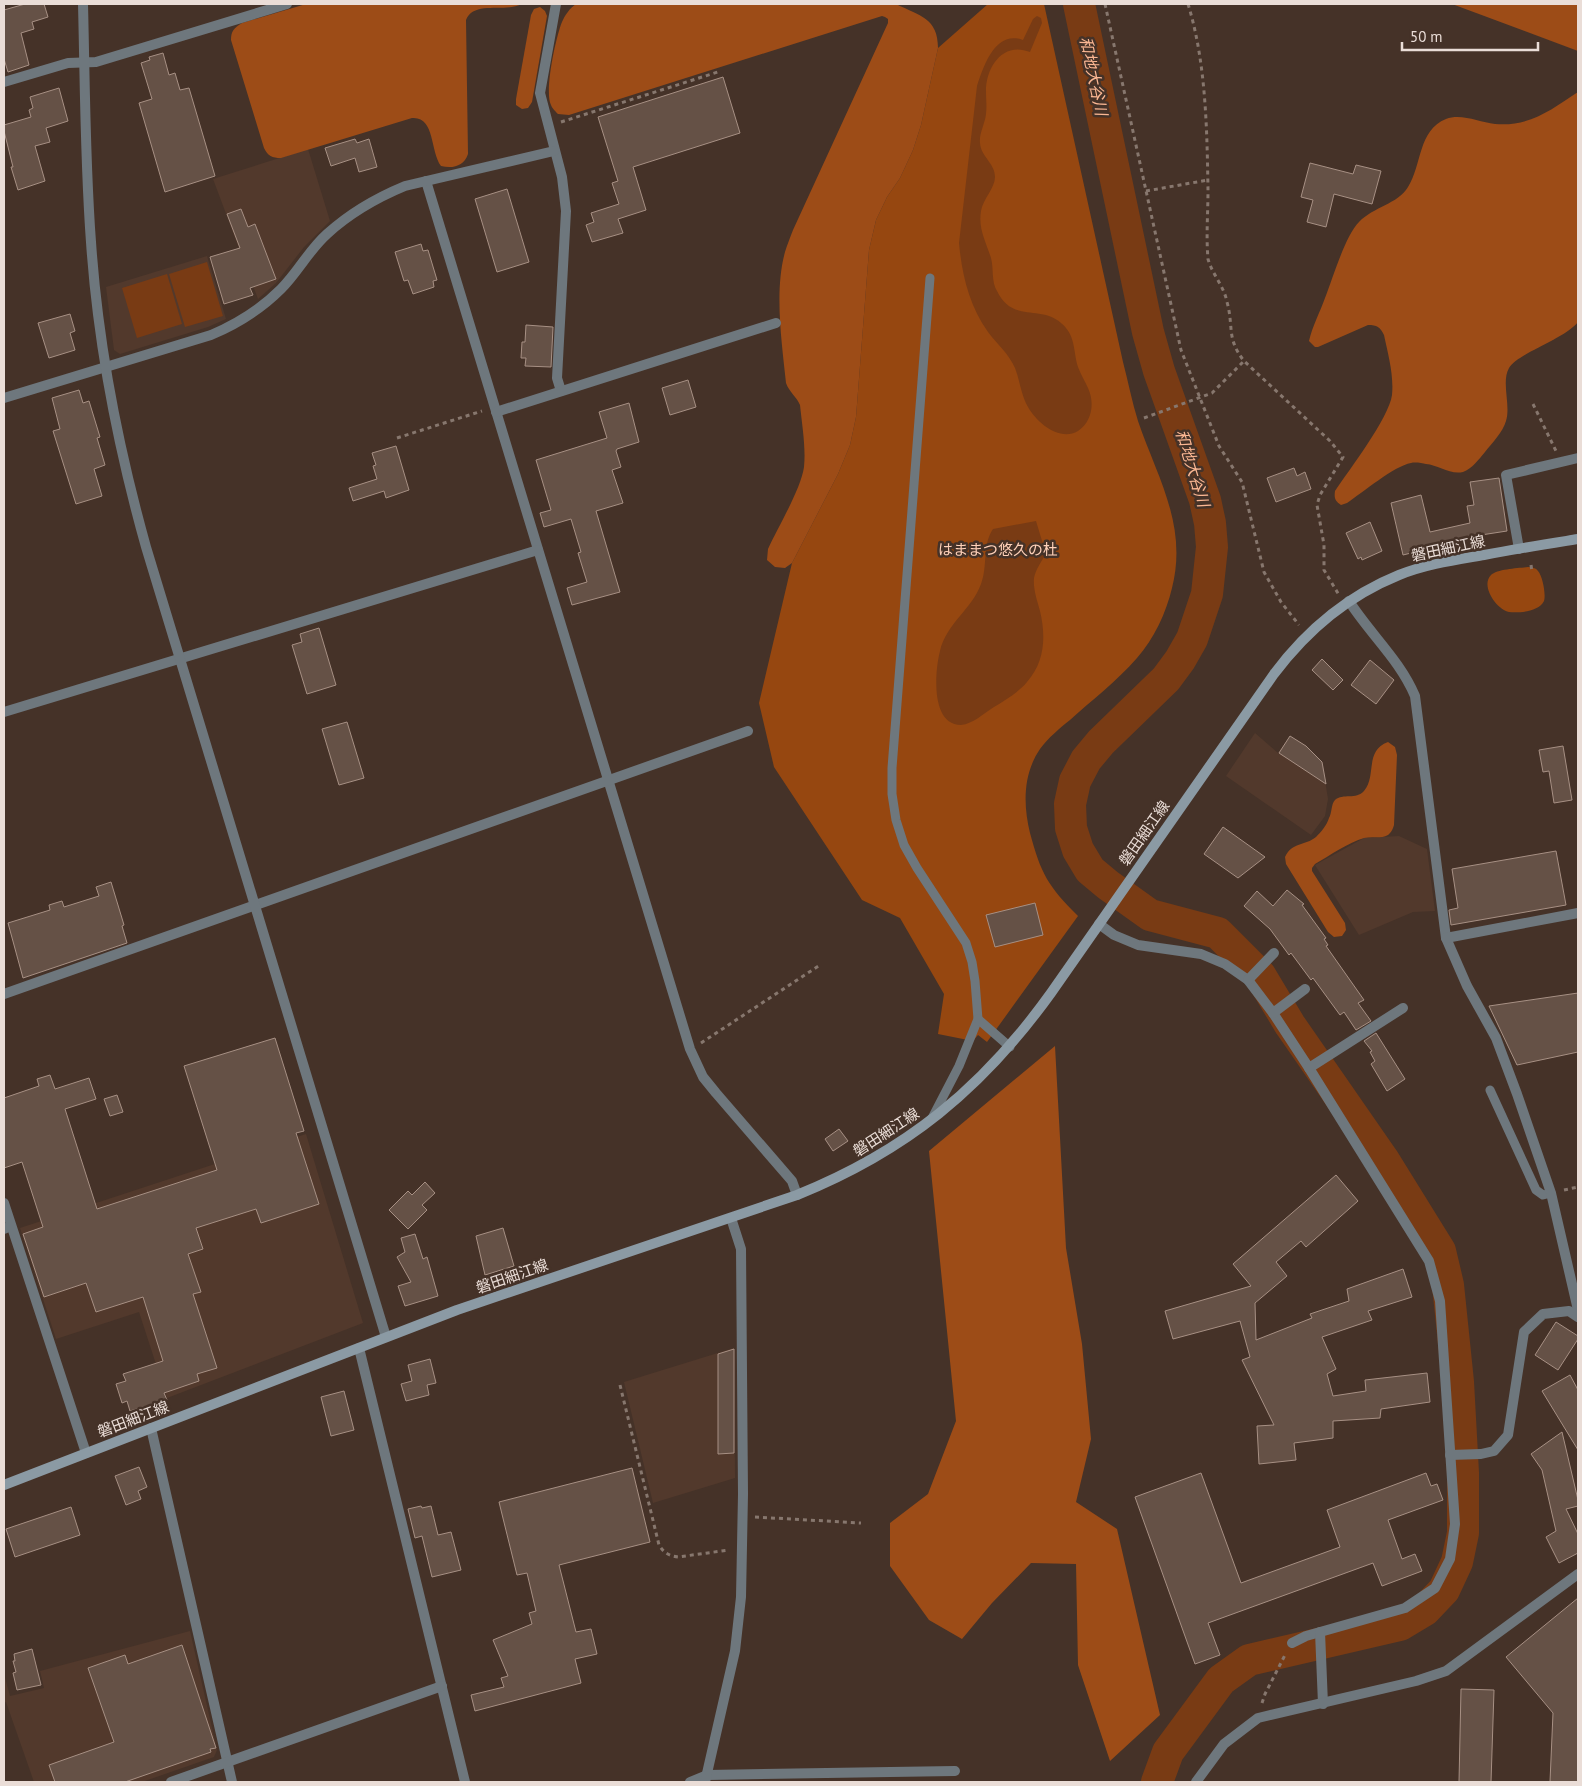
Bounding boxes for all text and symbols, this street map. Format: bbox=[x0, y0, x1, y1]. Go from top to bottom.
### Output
scale bar bbox=[1402, 20, 1538, 52]
text: 50 m bbox=[1410, 27, 1443, 46]
water label: 和地大谷川 bbox=[1076, 35, 1113, 119]
water label: 和地大谷川 bbox=[1172, 427, 1215, 511]
street label: 磐田細江線 bbox=[1409, 531, 1487, 565]
park label: はままつ悠久の杜 bbox=[938, 540, 1058, 559]
street label: 磐田細江線 bbox=[1115, 797, 1173, 869]
street label: 磐田細江線 bbox=[849, 1104, 923, 1160]
street label: 磐田細江線 bbox=[473, 1255, 551, 1297]
street label: 磐田細江線 bbox=[95, 1397, 171, 1441]

